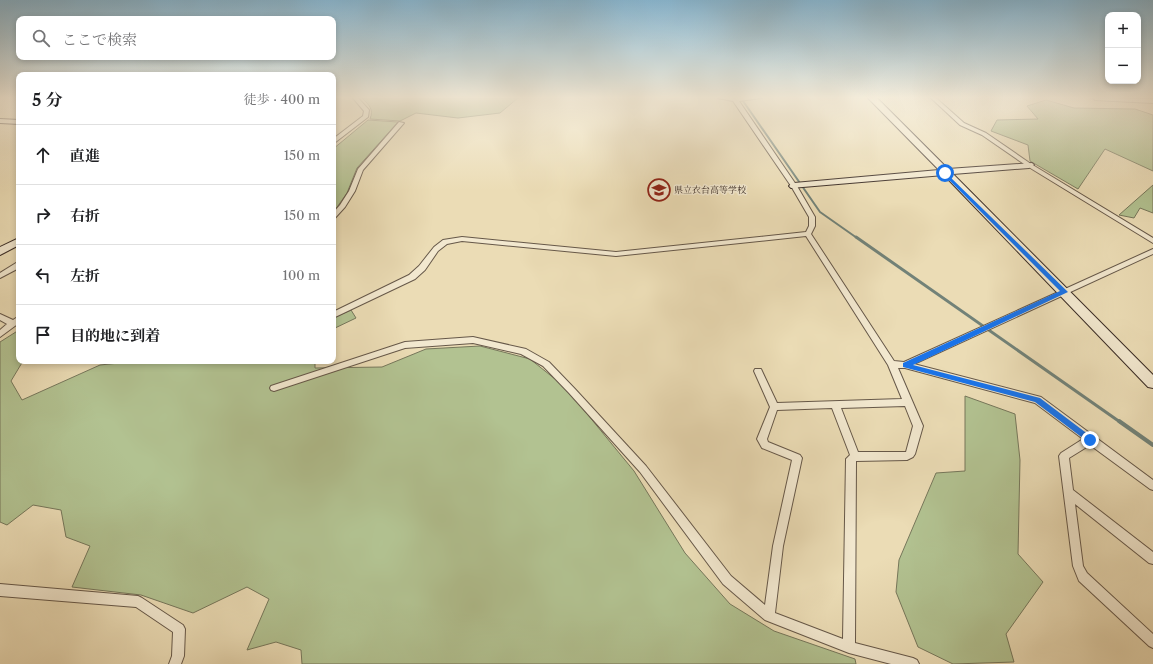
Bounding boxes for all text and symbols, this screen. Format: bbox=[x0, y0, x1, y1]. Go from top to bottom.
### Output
map controls bbox=[1105, 12, 1141, 84]
button: + bbox=[1105, 12, 1141, 48]
search box bbox=[16, 16, 336, 60]
icon: search bbox=[30, 27, 52, 49]
text: ここで検索 bbox=[62, 30, 137, 49]
button: − bbox=[1105, 48, 1141, 84]
text: 5 分 bbox=[32, 90, 63, 110]
text: 徒歩 · 400 m bbox=[244, 91, 320, 107]
icon: ahead bbox=[32, 144, 54, 166]
text: 直進 bbox=[70, 146, 100, 165]
text: 150 m bbox=[284, 147, 320, 163]
route start bbox=[936, 164, 954, 182]
school or university icon: 県立衣台高等学校 bbox=[646, 177, 672, 203]
place label: 県立衣台高等学校 bbox=[674, 184, 747, 195]
icon: right bbox=[32, 204, 54, 226]
text: 右折 bbox=[70, 206, 100, 225]
text: 150 m bbox=[284, 207, 320, 223]
icon: left bbox=[32, 264, 54, 286]
text: 左折 bbox=[70, 266, 100, 285]
text: 100 m bbox=[282, 267, 320, 283]
icon: arrive bbox=[32, 324, 54, 346]
text: 目的地に到着 bbox=[70, 326, 160, 345]
route end bbox=[1081, 431, 1099, 449]

